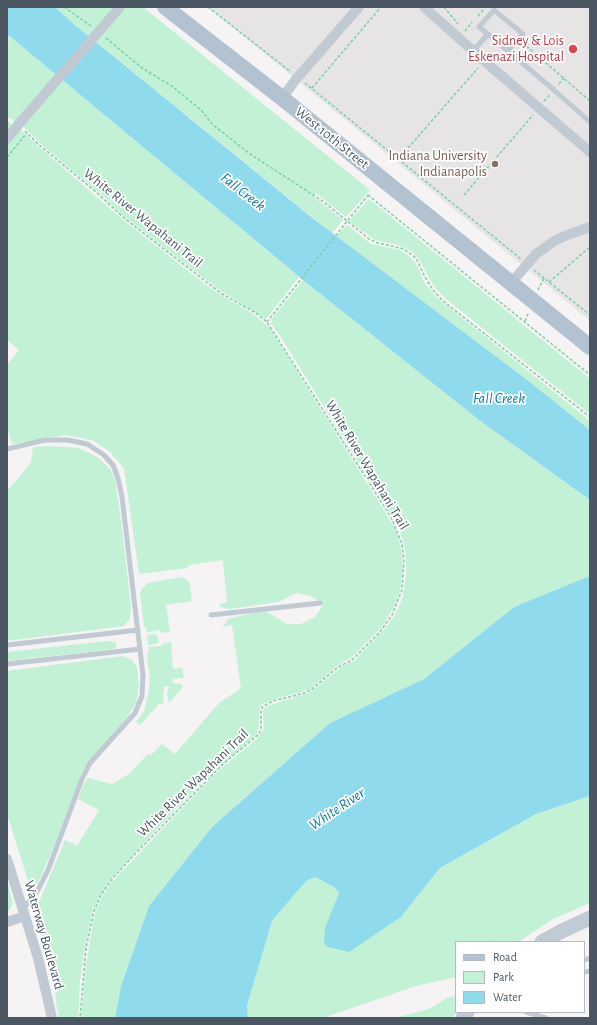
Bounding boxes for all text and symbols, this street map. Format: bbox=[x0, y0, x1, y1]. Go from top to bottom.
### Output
place label: Sidney & Lois Eskenazi Hospital bbox=[468, 33, 564, 66]
marker: Sidney & Lois Eskenazi Hospital bbox=[567, 43, 579, 55]
street label: West 10th Street bbox=[292, 103, 372, 173]
place label: Indiana University Indianapolis bbox=[388, 148, 487, 180]
marker: Indiana University Indianapolis bbox=[490, 159, 500, 169]
street label: White River Wapahani Trail bbox=[80, 165, 206, 271]
water label: Fall Creek bbox=[217, 169, 269, 215]
water label: Fall Creek bbox=[473, 389, 525, 407]
street label: White River Wapahani Trail bbox=[322, 397, 412, 533]
street label: White River Wapahani Trail bbox=[134, 725, 252, 841]
water label: White River bbox=[306, 784, 368, 834]
street label: Waterway Boulevard bbox=[20, 879, 68, 991]
legend bbox=[455, 941, 585, 1013]
text: Road bbox=[493, 951, 517, 963]
text: Park bbox=[493, 971, 514, 983]
text: Water bbox=[493, 991, 522, 1003]

